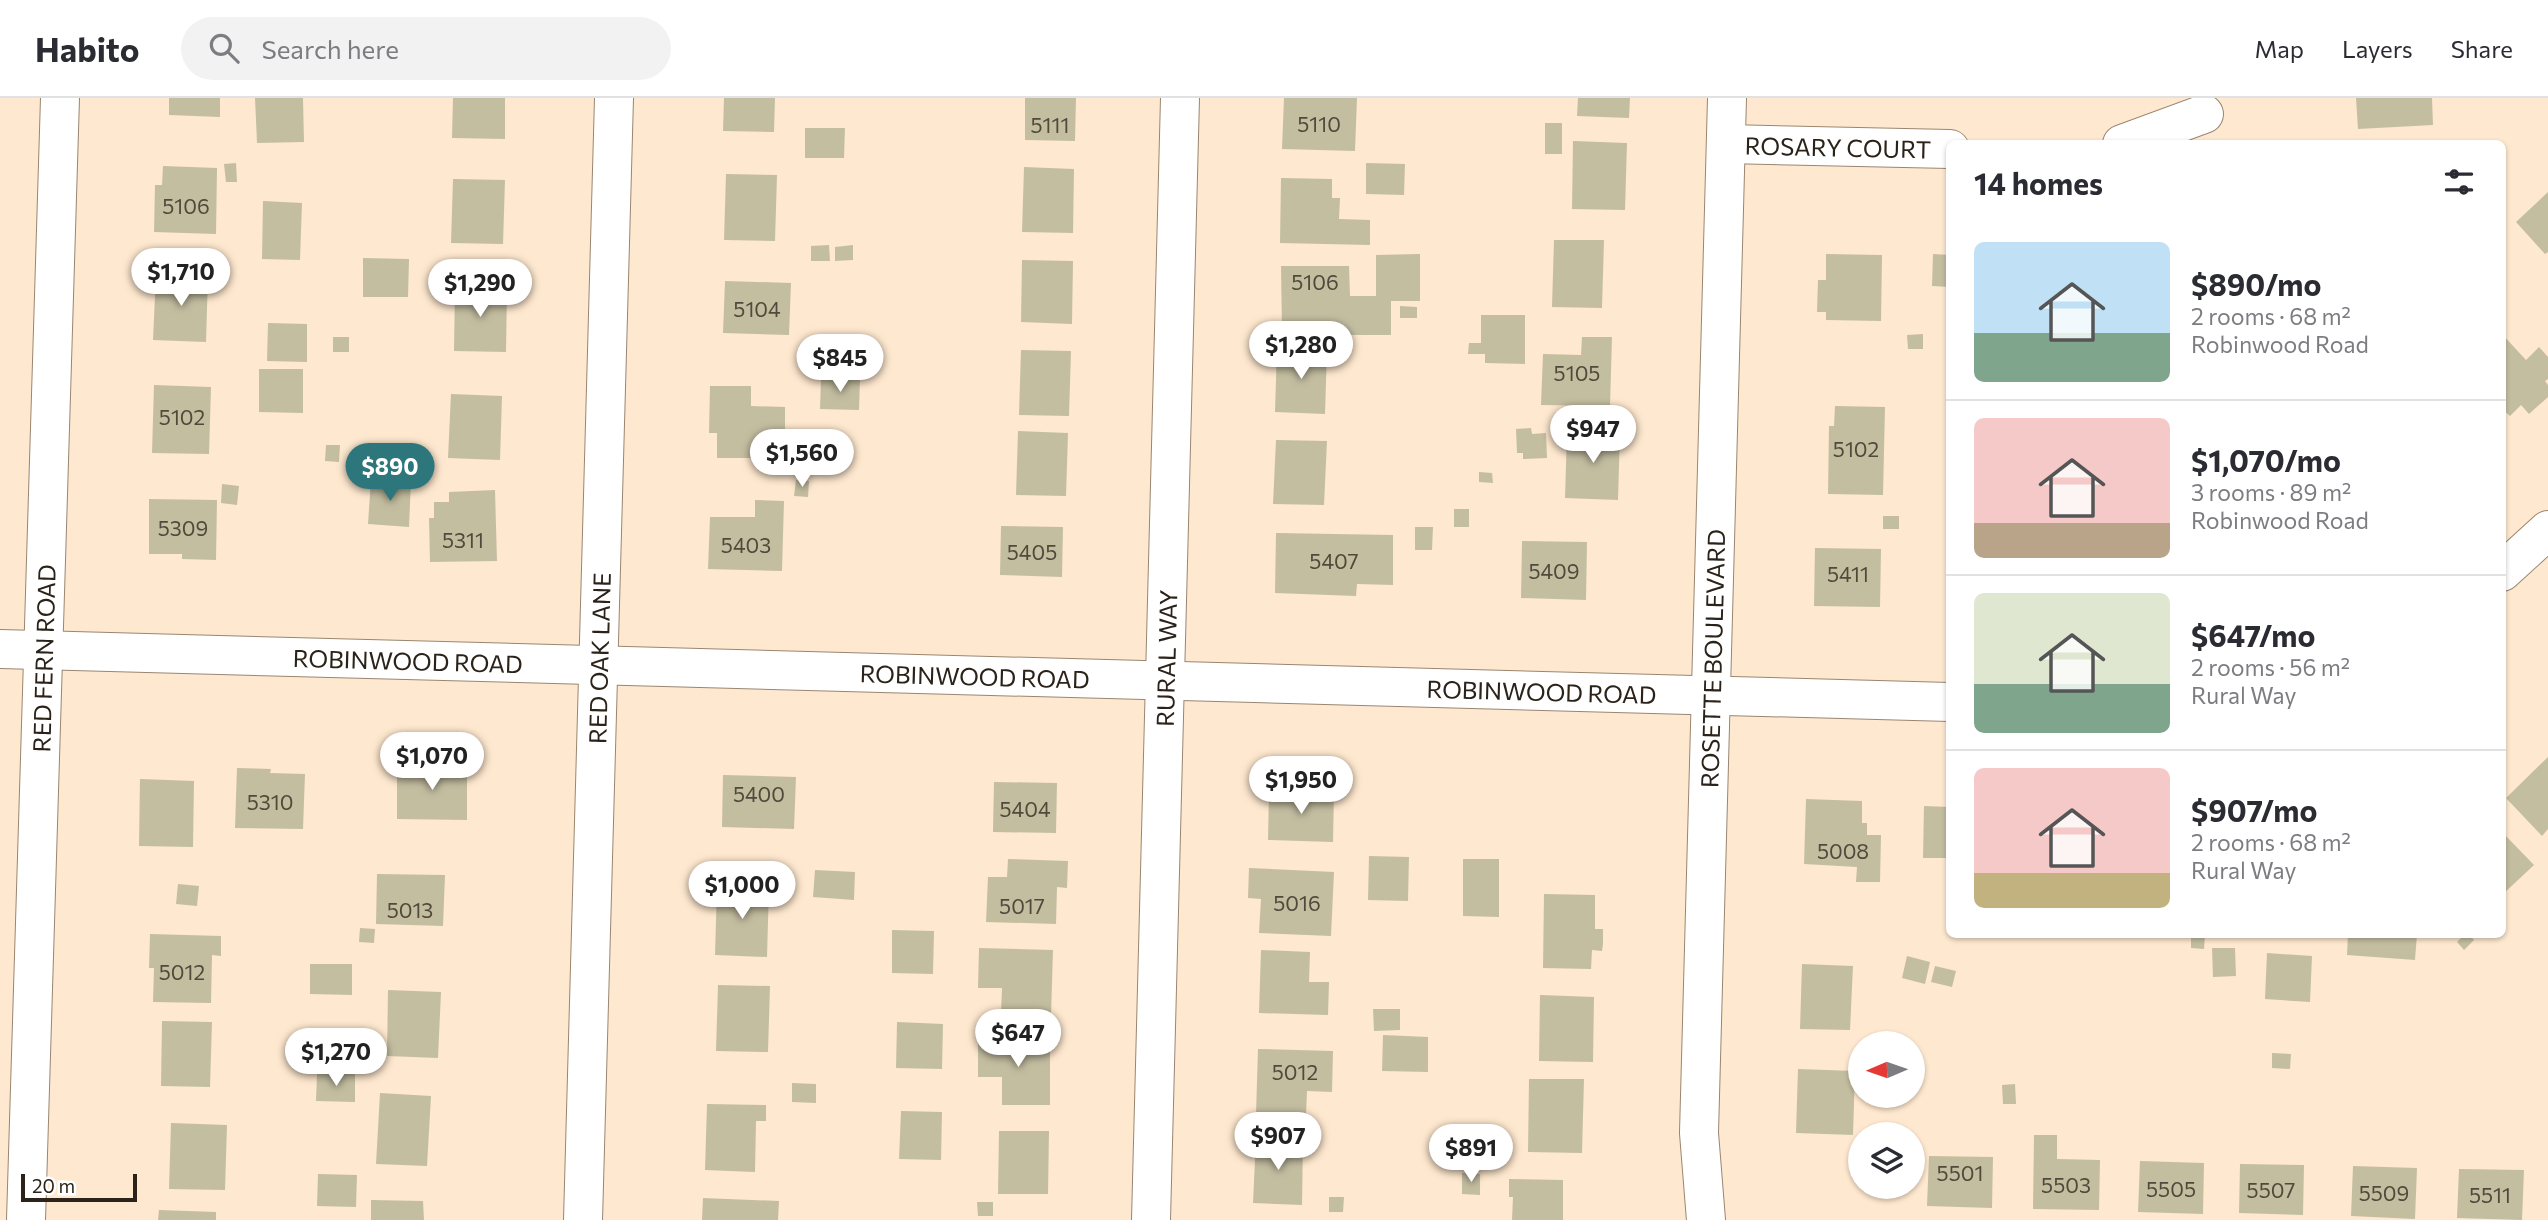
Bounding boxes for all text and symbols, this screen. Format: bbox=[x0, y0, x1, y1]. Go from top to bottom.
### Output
search box bbox=[181, 17, 671, 80]
text: Habito bbox=[35, 28, 139, 69]
icon: search bbox=[205, 29, 243, 67]
text: Search here bbox=[261, 33, 399, 64]
text: Map bbox=[2255, 34, 2304, 63]
text: Layers bbox=[2342, 34, 2413, 63]
text: Share bbox=[2451, 34, 2513, 63]
house number: 5110 bbox=[1297, 111, 1341, 136]
house number: 5111 bbox=[1031, 112, 1070, 137]
street label: ROSARY COURT bbox=[1745, 130, 1931, 163]
icon: filters bbox=[2440, 163, 2478, 201]
text: 14 homes bbox=[1974, 164, 2103, 201]
house number: 5106 bbox=[162, 193, 210, 218]
pin: $1,710 bbox=[124, 248, 238, 308]
text: $1,710 bbox=[147, 257, 215, 285]
pin: $1,290 bbox=[423, 260, 537, 319]
text: $890/mo bbox=[2191, 265, 2321, 302]
text: $1,290 bbox=[444, 268, 516, 296]
house number: 5106 bbox=[1291, 269, 1339, 294]
icon: home bbox=[2030, 270, 2114, 354]
house number: 5104 bbox=[733, 296, 781, 321]
text: 2 rooms · 68 m² bbox=[2191, 302, 2351, 330]
pin: $1,280 bbox=[1244, 322, 1358, 381]
text: $1,280 bbox=[1265, 330, 1337, 358]
text: Robinwood Road bbox=[2191, 330, 2369, 358]
pin: $845 bbox=[799, 334, 881, 394]
text: $845 bbox=[813, 343, 867, 371]
house number: 5105 bbox=[1554, 360, 1600, 385]
house number: 5102 bbox=[159, 404, 205, 429]
pin: $947 bbox=[1552, 406, 1634, 465]
text: $947 bbox=[1566, 414, 1620, 442]
pin: $1,560 bbox=[745, 430, 859, 489]
house number: 5102 bbox=[1833, 436, 1879, 461]
text: $1,560 bbox=[766, 438, 838, 466]
text: $1,070/mo bbox=[2191, 441, 2341, 478]
pin: $890 bbox=[349, 444, 431, 503]
icon: home bbox=[2030, 446, 2114, 530]
text: $890 bbox=[362, 452, 418, 480]
text: 3 rooms · 89 m² bbox=[2191, 478, 2351, 506]
text: Robinwood Road bbox=[2191, 506, 2369, 534]
house number: 5309 bbox=[158, 515, 208, 540]
house number: 5311 bbox=[442, 527, 484, 552]
street label: ROSETTE BOULEVARD bbox=[1694, 529, 1730, 788]
house number: 5403 bbox=[721, 532, 771, 557]
house number: 5405 bbox=[1007, 539, 1057, 564]
house number: 5407 bbox=[1309, 548, 1359, 573]
house number: 5409 bbox=[1528, 558, 1580, 583]
house number: 5411 bbox=[1827, 561, 1869, 586]
street label: RED FERN ROAD bbox=[26, 564, 60, 753]
street label: RED OAK LANE bbox=[582, 572, 615, 744]
street label: RURAL WAY bbox=[1149, 589, 1182, 727]
text: $647/mo bbox=[2191, 616, 2315, 653]
icon: home bbox=[2030, 621, 2114, 705]
street label: ROBINWOOD ROAD bbox=[292, 642, 523, 678]
text: 2 rooms · 56 m² bbox=[2191, 653, 2350, 681]
street label: ROBINWOOD ROAD bbox=[859, 658, 1090, 693]
street label: ROBINWOOD ROAD bbox=[1426, 673, 1657, 709]
text: Rural Way bbox=[2191, 681, 2296, 709]
pin: $1,070 bbox=[375, 732, 489, 792]
text: $1,070 bbox=[396, 741, 468, 769]
pin: $1,950 bbox=[1244, 756, 1358, 816]
text: $1,950 bbox=[1265, 765, 1337, 793]
house number: 5400 bbox=[733, 781, 785, 806]
house number: 5310 bbox=[247, 789, 293, 814]
text: $907/mo bbox=[2191, 791, 2317, 828]
house number: 5404 bbox=[1000, 796, 1051, 821]
icon: home bbox=[2030, 796, 2114, 880]
text: 2 rooms · 68 m² bbox=[2191, 828, 2351, 856]
house number: 5008 bbox=[1817, 838, 1869, 863]
text: Rural Way bbox=[2191, 856, 2296, 884]
pin: $1,000 bbox=[685, 862, 799, 921]
text: $1,000 bbox=[705, 870, 779, 898]
house number: 5016 bbox=[1273, 890, 1321, 915]
house number: 5017 bbox=[999, 893, 1045, 918]
house number: 5013 bbox=[387, 897, 433, 922]
house number: 5012 bbox=[159, 959, 205, 984]
pin: $647 bbox=[977, 1010, 1059, 1069]
text: $647 bbox=[991, 1018, 1045, 1046]
pin: $1,270 bbox=[279, 1028, 393, 1088]
north arrow bbox=[1848, 1031, 1925, 1108]
map controls bbox=[1848, 1031, 1925, 1199]
text: $1,270 bbox=[301, 1037, 371, 1065]
house number: 5012 bbox=[1272, 1059, 1318, 1084]
pin: $907 bbox=[1237, 1112, 1319, 1172]
text: $907 bbox=[1250, 1121, 1306, 1149]
button: layers bbox=[1848, 1122, 1925, 1199]
pin: $891 bbox=[1430, 1124, 1512, 1184]
text: $891 bbox=[1445, 1133, 1497, 1161]
house number: 5501 bbox=[1937, 1160, 1983, 1185]
scale bar bbox=[21, 1171, 136, 1203]
house number: 5503 bbox=[2041, 1172, 2091, 1197]
text: 20 m bbox=[32, 1174, 75, 1197]
house number: 5505 bbox=[2146, 1176, 2196, 1201]
house number: 5507 bbox=[2247, 1177, 2295, 1202]
house number: 5509 bbox=[2359, 1180, 2409, 1205]
house number: 5511 bbox=[2469, 1182, 2511, 1207]

